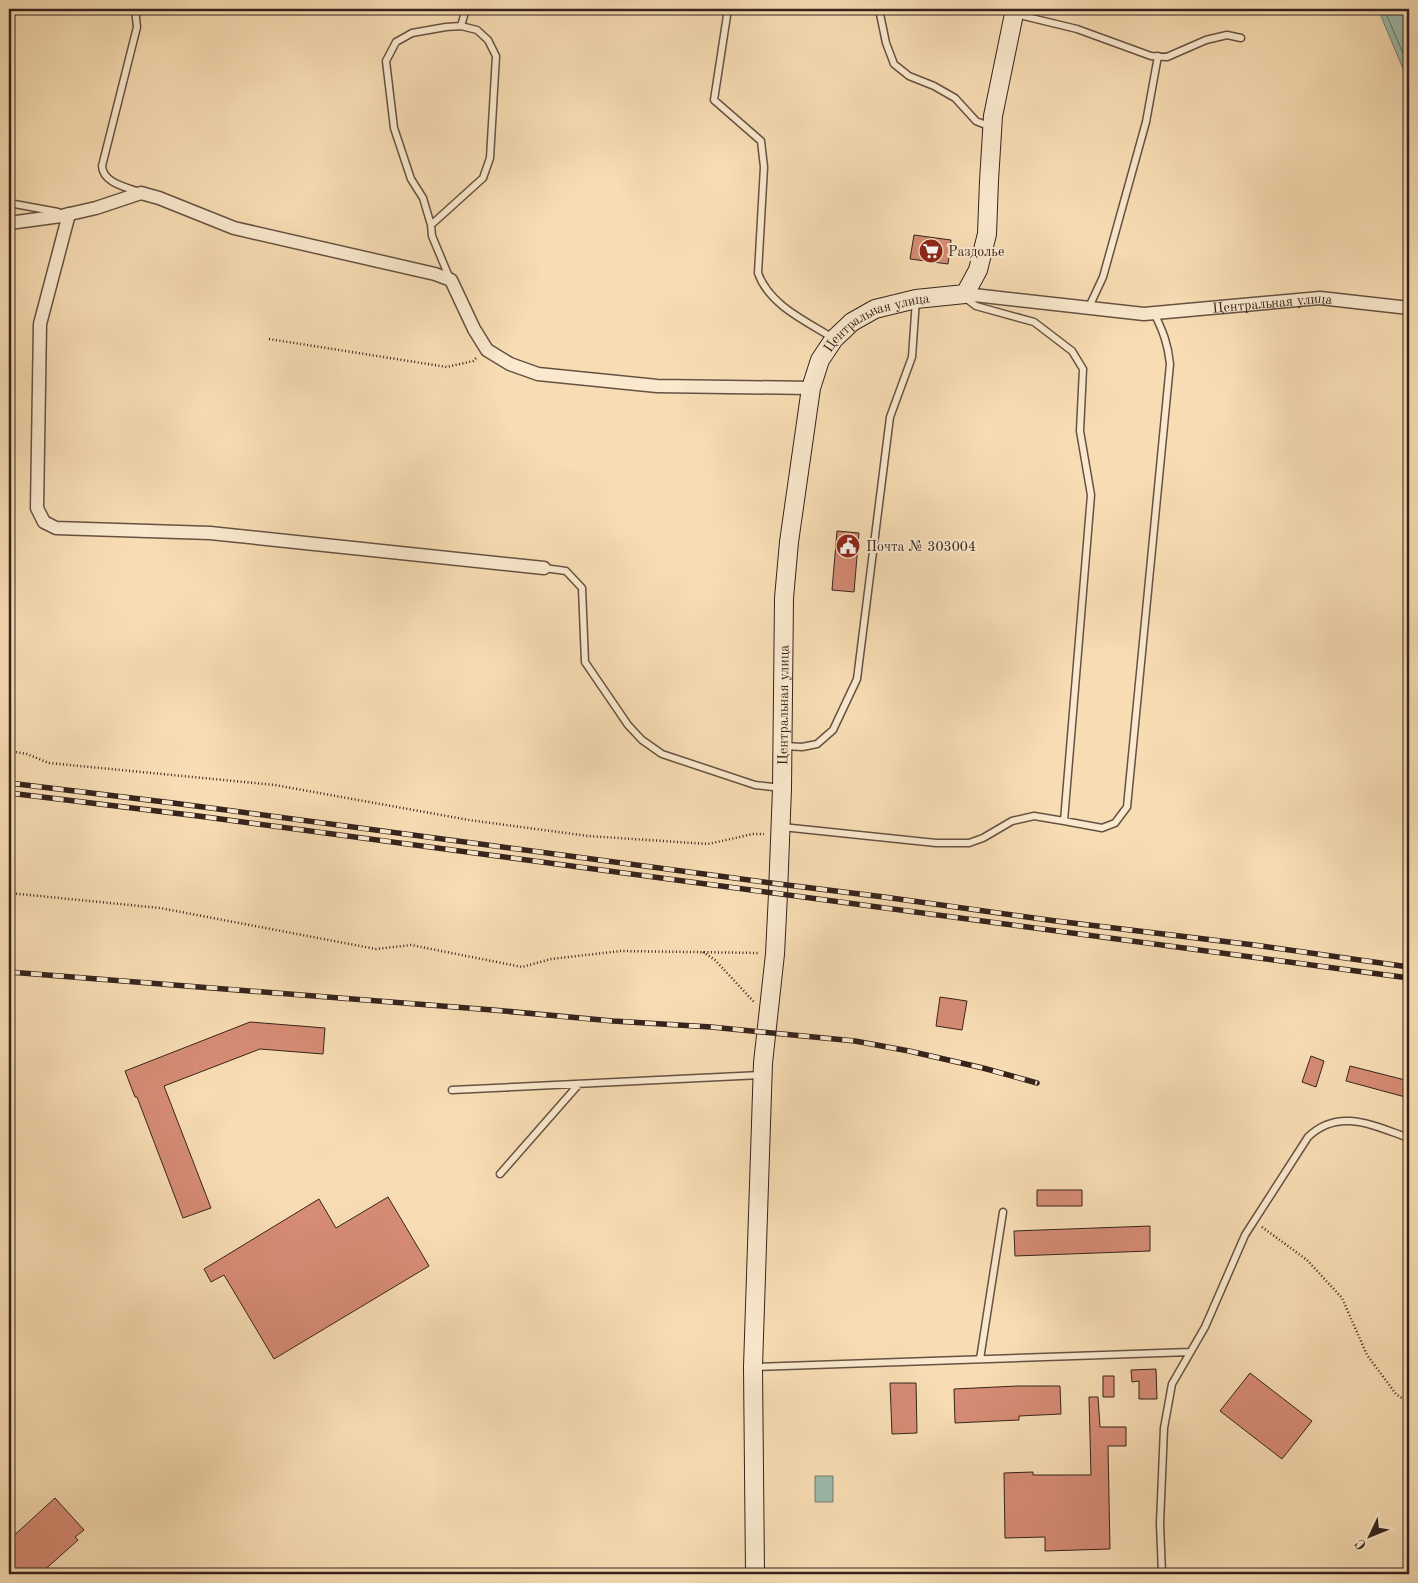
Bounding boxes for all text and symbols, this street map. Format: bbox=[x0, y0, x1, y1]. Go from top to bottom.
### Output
supermarket icon: Раздолье bbox=[918, 238, 944, 264]
place label: Раздолье bbox=[948, 245, 1004, 259]
street label: Центральная улица bbox=[821, 292, 930, 355]
street label: Центральная улица bbox=[1212, 292, 1333, 316]
public building icon: Почта № 303004 bbox=[835, 533, 861, 559]
place label: Почта № 303004 bbox=[866, 540, 976, 554]
street label: Центральная улица bbox=[776, 645, 792, 765]
north arrow bbox=[1346, 1510, 1396, 1560]
text: С bbox=[1353, 1536, 1369, 1552]

